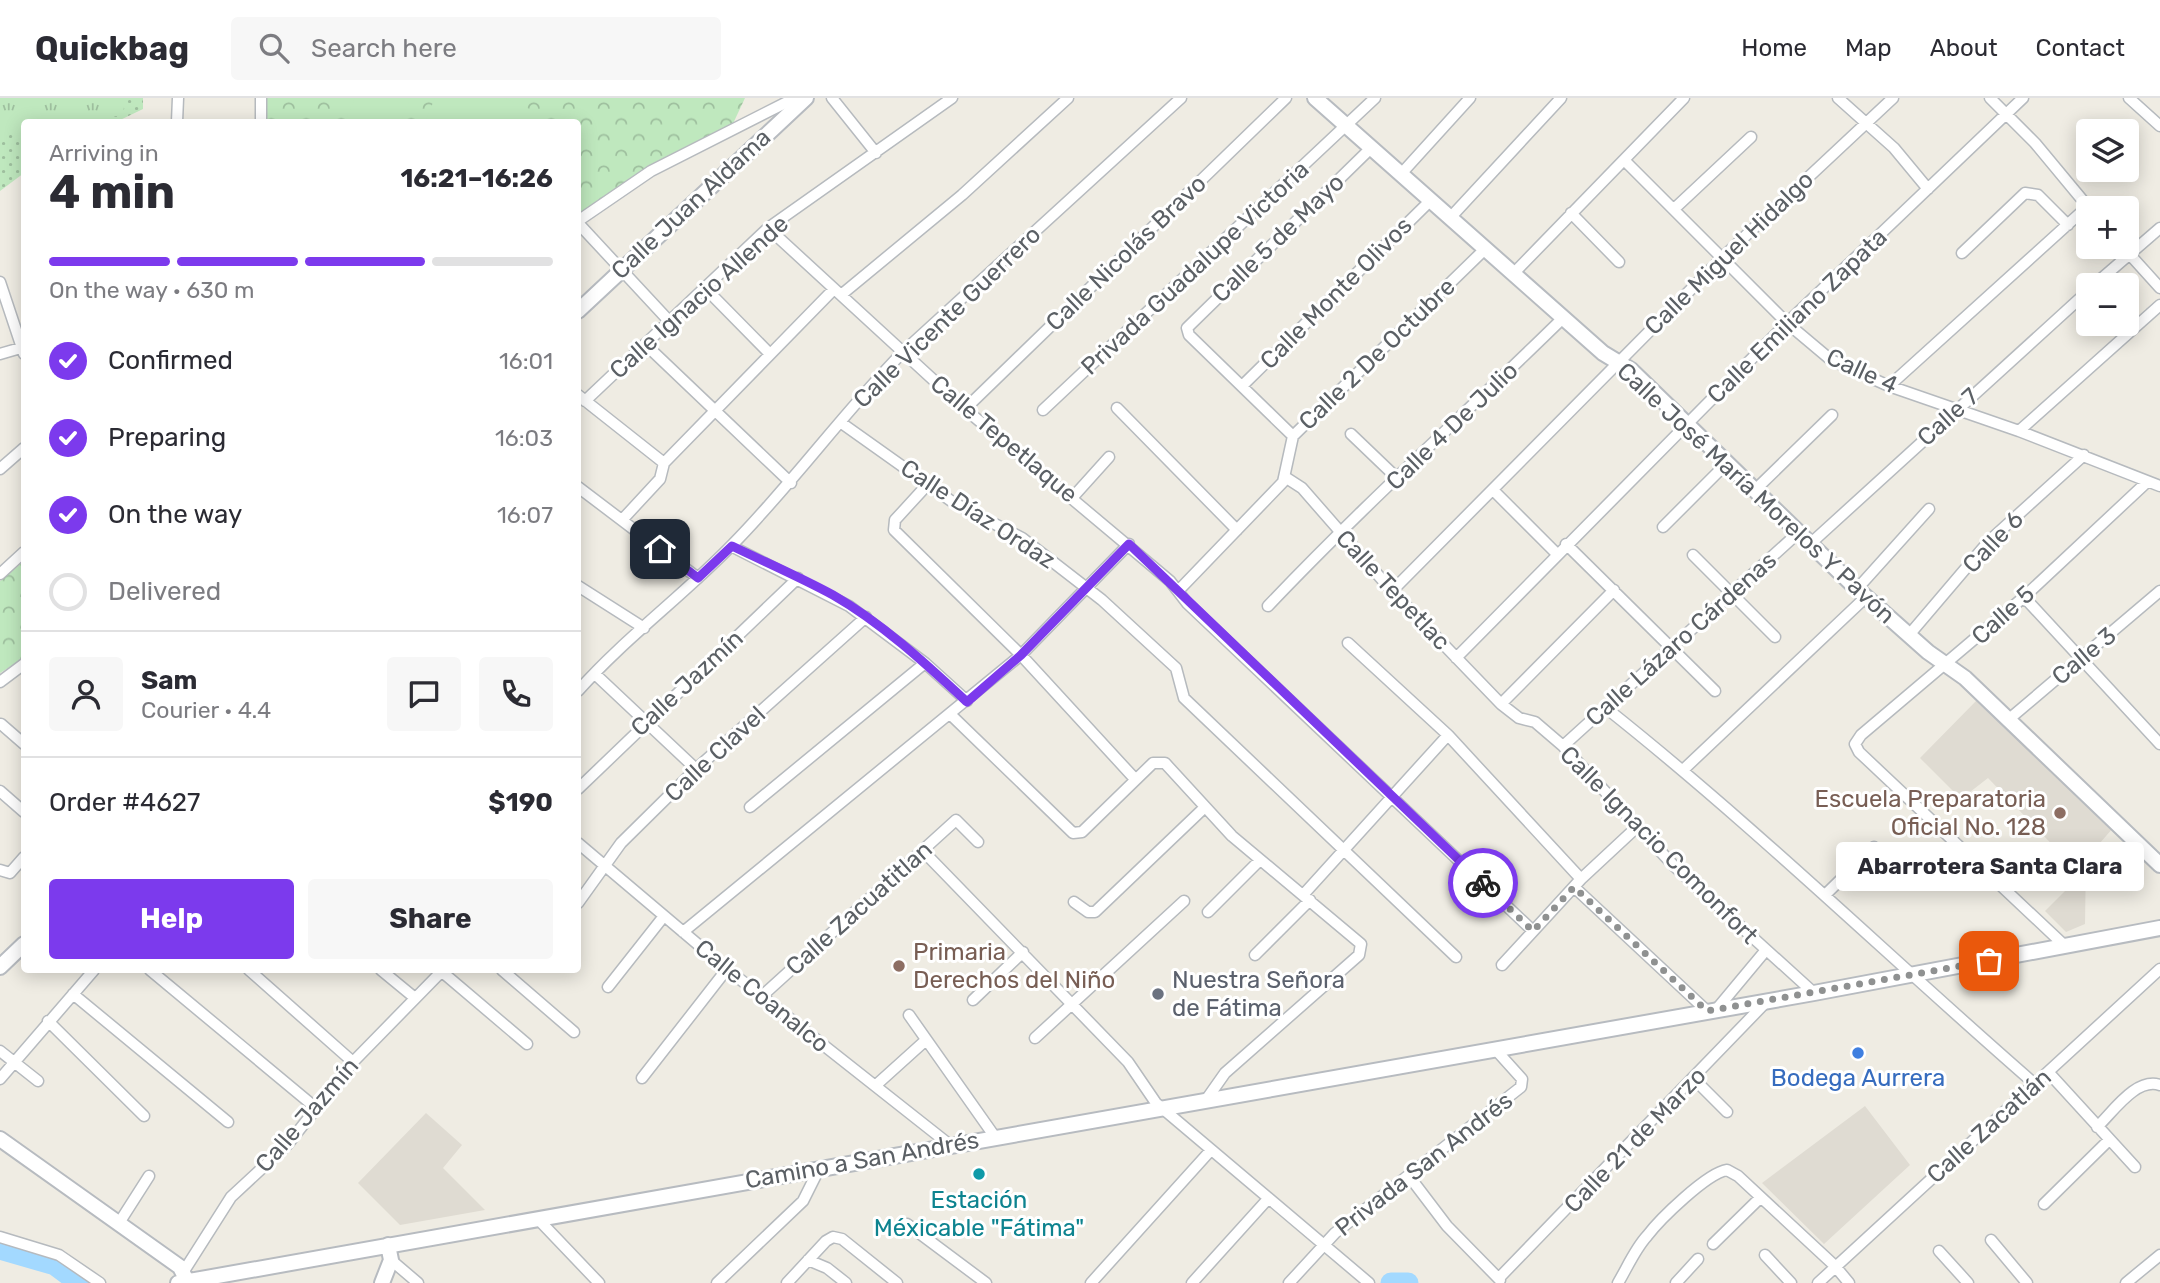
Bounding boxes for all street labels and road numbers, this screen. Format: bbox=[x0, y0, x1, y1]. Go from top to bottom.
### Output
street label: Calle Juan Aldama bbox=[606, 123, 776, 285]
street label: Privada Guadalupe Victoria bbox=[1076, 155, 1314, 381]
street label: Calle Miguel Hidalgo bbox=[1639, 165, 1819, 341]
street label: Calle 5 de Mayo bbox=[1206, 168, 1350, 308]
street label: Calle Nicolás Bravo bbox=[1040, 169, 1212, 337]
street label: Calle Ignacio Allende bbox=[604, 210, 794, 384]
street label: Calle Monte Olivos bbox=[1254, 211, 1418, 375]
street label: Calle Vicente Guerrero bbox=[848, 220, 1046, 414]
street label: Calle Emiliano Zapata bbox=[1701, 223, 1893, 409]
street label: Calle 2 De Octubre bbox=[1293, 272, 1461, 436]
street label: Calle 4 bbox=[1822, 342, 1902, 400]
street label: Calle 4 De Julio bbox=[1380, 356, 1524, 496]
street label: Calle José María Morelos Y Pavón bbox=[1611, 357, 1901, 629]
street label: Calle Tepetlaque bbox=[925, 369, 1083, 509]
street label: Calle 7 bbox=[1912, 382, 1984, 452]
street label: Calle Díaz Ordaz bbox=[895, 454, 1061, 574]
street label: Calle 6 bbox=[1957, 505, 2029, 579]
street label: Calle Tepetlac bbox=[1330, 524, 1456, 656]
street label: Calle Lázaro Cárdenas bbox=[1580, 546, 1782, 732]
street label: Calle 5 bbox=[1966, 580, 2040, 650]
street label: Calle 3 bbox=[2046, 621, 2122, 691]
street label: Calle Jazmín bbox=[625, 624, 749, 742]
street label: Calle Clavel bbox=[659, 700, 771, 808]
street label: Calle Ignacio Comonfort bbox=[1554, 740, 1764, 950]
street label: Calle Zacuatitlan bbox=[780, 835, 938, 981]
street label: Calle Coanalco bbox=[690, 934, 834, 1058]
street label: Calle Jazmín bbox=[250, 1052, 364, 1178]
street label: Calle 21 de Marzo bbox=[1558, 1061, 1712, 1219]
street label: Calle Zacatlán bbox=[1921, 1063, 2057, 1189]
street label: Privada San Andrés bbox=[1330, 1086, 1518, 1242]
street label: Camino a San Andrés bbox=[743, 1126, 981, 1194]

